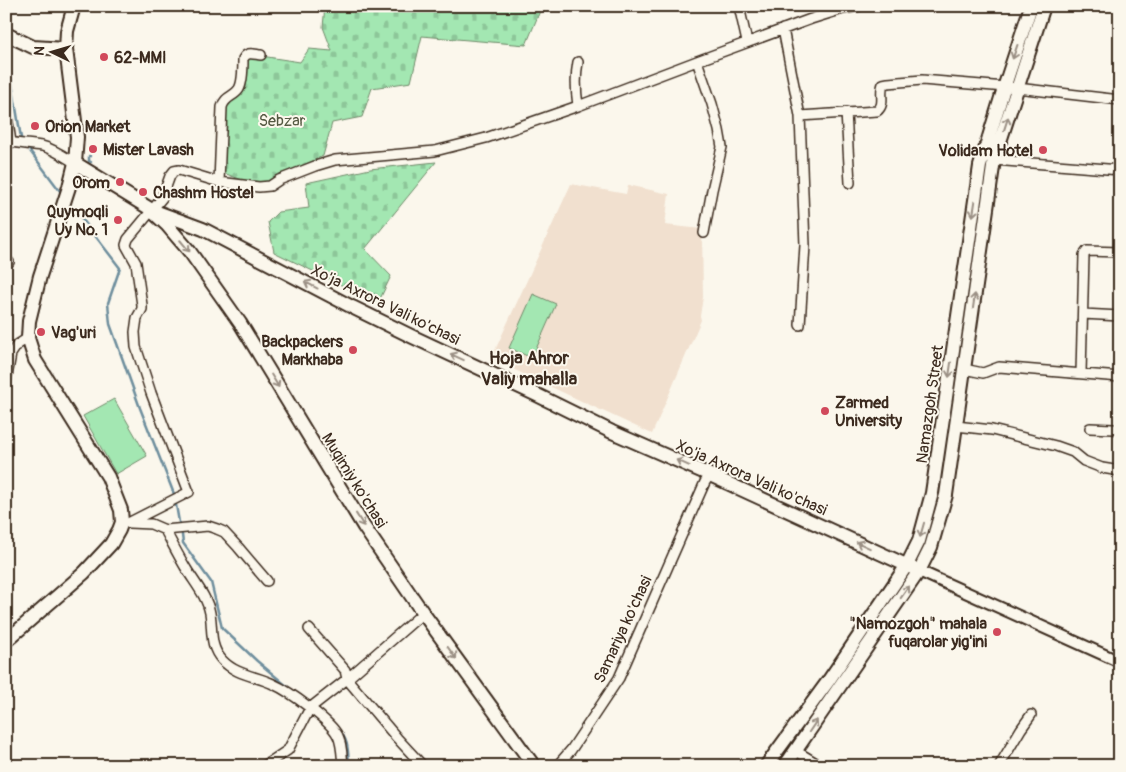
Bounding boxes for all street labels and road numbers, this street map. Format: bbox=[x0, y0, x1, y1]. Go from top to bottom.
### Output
street label: Xo'ja Axrora Vali ko'chasi bbox=[308, 260, 463, 350]
street label: Namazgoh Street bbox=[912, 343, 948, 465]
street label: Muqimiy ko'chasi bbox=[317, 429, 391, 532]
street label: Xo'ja Axrora Vali ko'chasi bbox=[673, 436, 830, 520]
street label: Samariya ko'chasi bbox=[589, 572, 657, 686]

